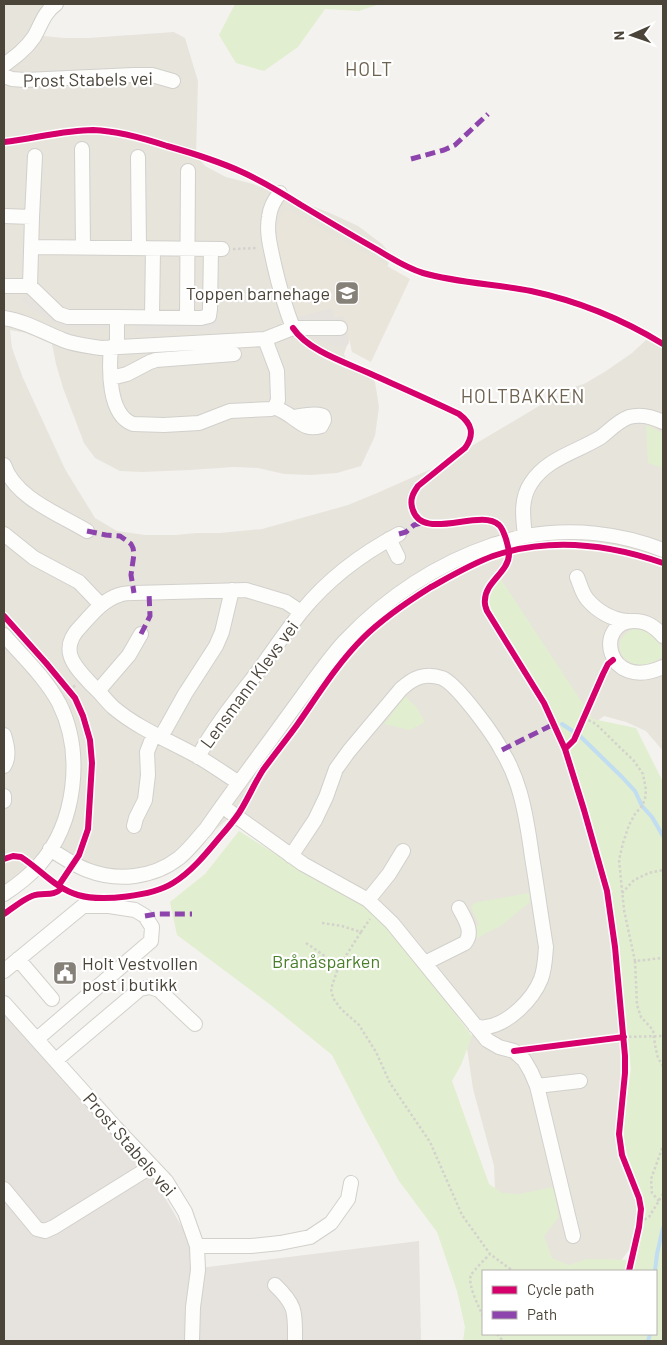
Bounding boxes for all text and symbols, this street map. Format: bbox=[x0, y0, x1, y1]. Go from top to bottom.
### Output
north arrow bbox=[607, 10, 657, 60]
text: N bbox=[610, 31, 627, 40]
district label: HOLT bbox=[345, 57, 393, 80]
street label: Prost Stabels vei bbox=[23, 67, 153, 91]
school or university icon: Toppen barnehage bbox=[334, 280, 360, 306]
place label: Toppen barnehage bbox=[186, 282, 330, 304]
district label: HOLTBAKKEN bbox=[461, 384, 585, 407]
street label: Lensmann Klevs vei bbox=[195, 616, 303, 752]
park label: Brånåsparken bbox=[272, 950, 380, 972]
place label: Holt Vestvollen post i butikk bbox=[82, 952, 198, 995]
public building icon: Holt Vestvollen post i butikk bbox=[52, 960, 78, 986]
street label: Prost Stabels vei bbox=[79, 1088, 181, 1200]
legend bbox=[482, 1270, 657, 1335]
text: Cycle path bbox=[527, 1280, 594, 1298]
text: Path bbox=[527, 1305, 557, 1323]

